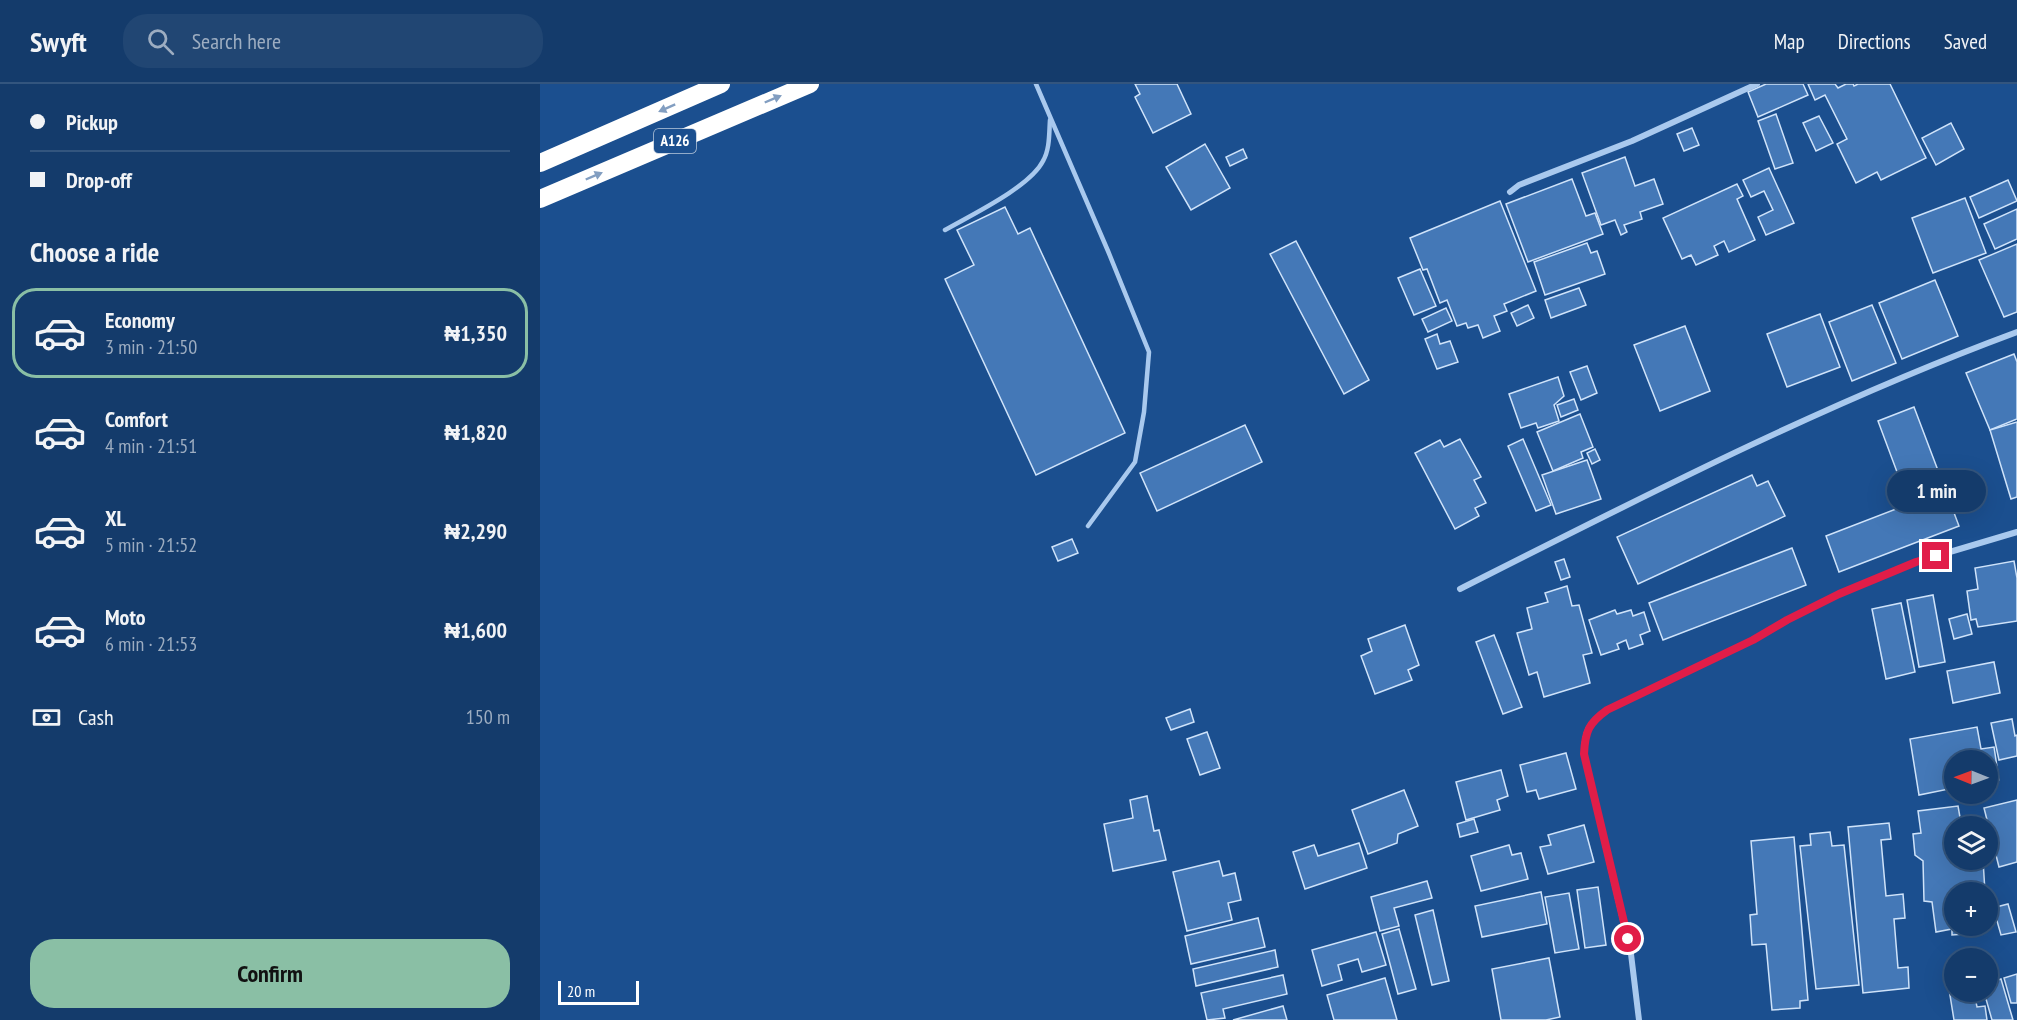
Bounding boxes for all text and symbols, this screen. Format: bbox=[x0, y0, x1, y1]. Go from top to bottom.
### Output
search box bbox=[123, 14, 543, 68]
text: Swyft bbox=[30, 23, 87, 60]
icon: search bbox=[144, 25, 177, 58]
text: Search here bbox=[192, 27, 281, 55]
text: Map bbox=[1774, 28, 1805, 55]
text: Directions bbox=[1838, 28, 1911, 55]
text: Saved bbox=[1944, 28, 1987, 55]
one-way arrow bbox=[765, 95, 782, 104]
one-way arrow bbox=[658, 103, 676, 113]
text: Pickup bbox=[66, 108, 118, 136]
road number: A126 bbox=[654, 129, 696, 153]
text: Drop-off bbox=[66, 166, 132, 194]
one-way arrow bbox=[585, 171, 603, 181]
text: Choose a ride bbox=[30, 235, 159, 269]
icon: car bbox=[33, 306, 87, 360]
text: Economy bbox=[105, 306, 175, 334]
text: ₦1,350 bbox=[444, 319, 507, 347]
text: 3 min · 21:50 bbox=[105, 334, 197, 360]
icon: car bbox=[33, 405, 87, 459]
text: Comfort bbox=[105, 405, 168, 433]
text: ₦1,820 bbox=[444, 418, 507, 446]
text: 4 min · 21:51 bbox=[105, 433, 197, 459]
callout: 1 min bbox=[1886, 469, 1986, 511]
text: 1 min bbox=[1916, 478, 1957, 504]
icon: car bbox=[33, 504, 87, 558]
text: XL bbox=[105, 504, 126, 532]
text: ₦2,290 bbox=[444, 517, 507, 545]
text: 5 min · 21:52 bbox=[105, 532, 197, 558]
route end bbox=[1922, 542, 1949, 569]
icon: car bbox=[33, 603, 87, 657]
text: Moto bbox=[105, 603, 146, 631]
text: ₦1,600 bbox=[444, 616, 507, 644]
text: 6 min · 21:53 bbox=[105, 631, 197, 657]
icon: cash bbox=[30, 701, 63, 734]
text: Cash bbox=[78, 703, 114, 731]
text: 150 m bbox=[466, 704, 510, 730]
north arrow bbox=[1944, 750, 1998, 804]
map controls bbox=[1944, 750, 1998, 1002]
button: layers bbox=[1944, 816, 1998, 870]
button: + bbox=[1944, 882, 1998, 936]
route start bbox=[1614, 925, 1641, 952]
button: Confirm bbox=[30, 939, 510, 1008]
button: − bbox=[1944, 948, 1998, 1002]
scale bar bbox=[558, 978, 639, 1006]
text: 20 m bbox=[567, 981, 595, 1001]

